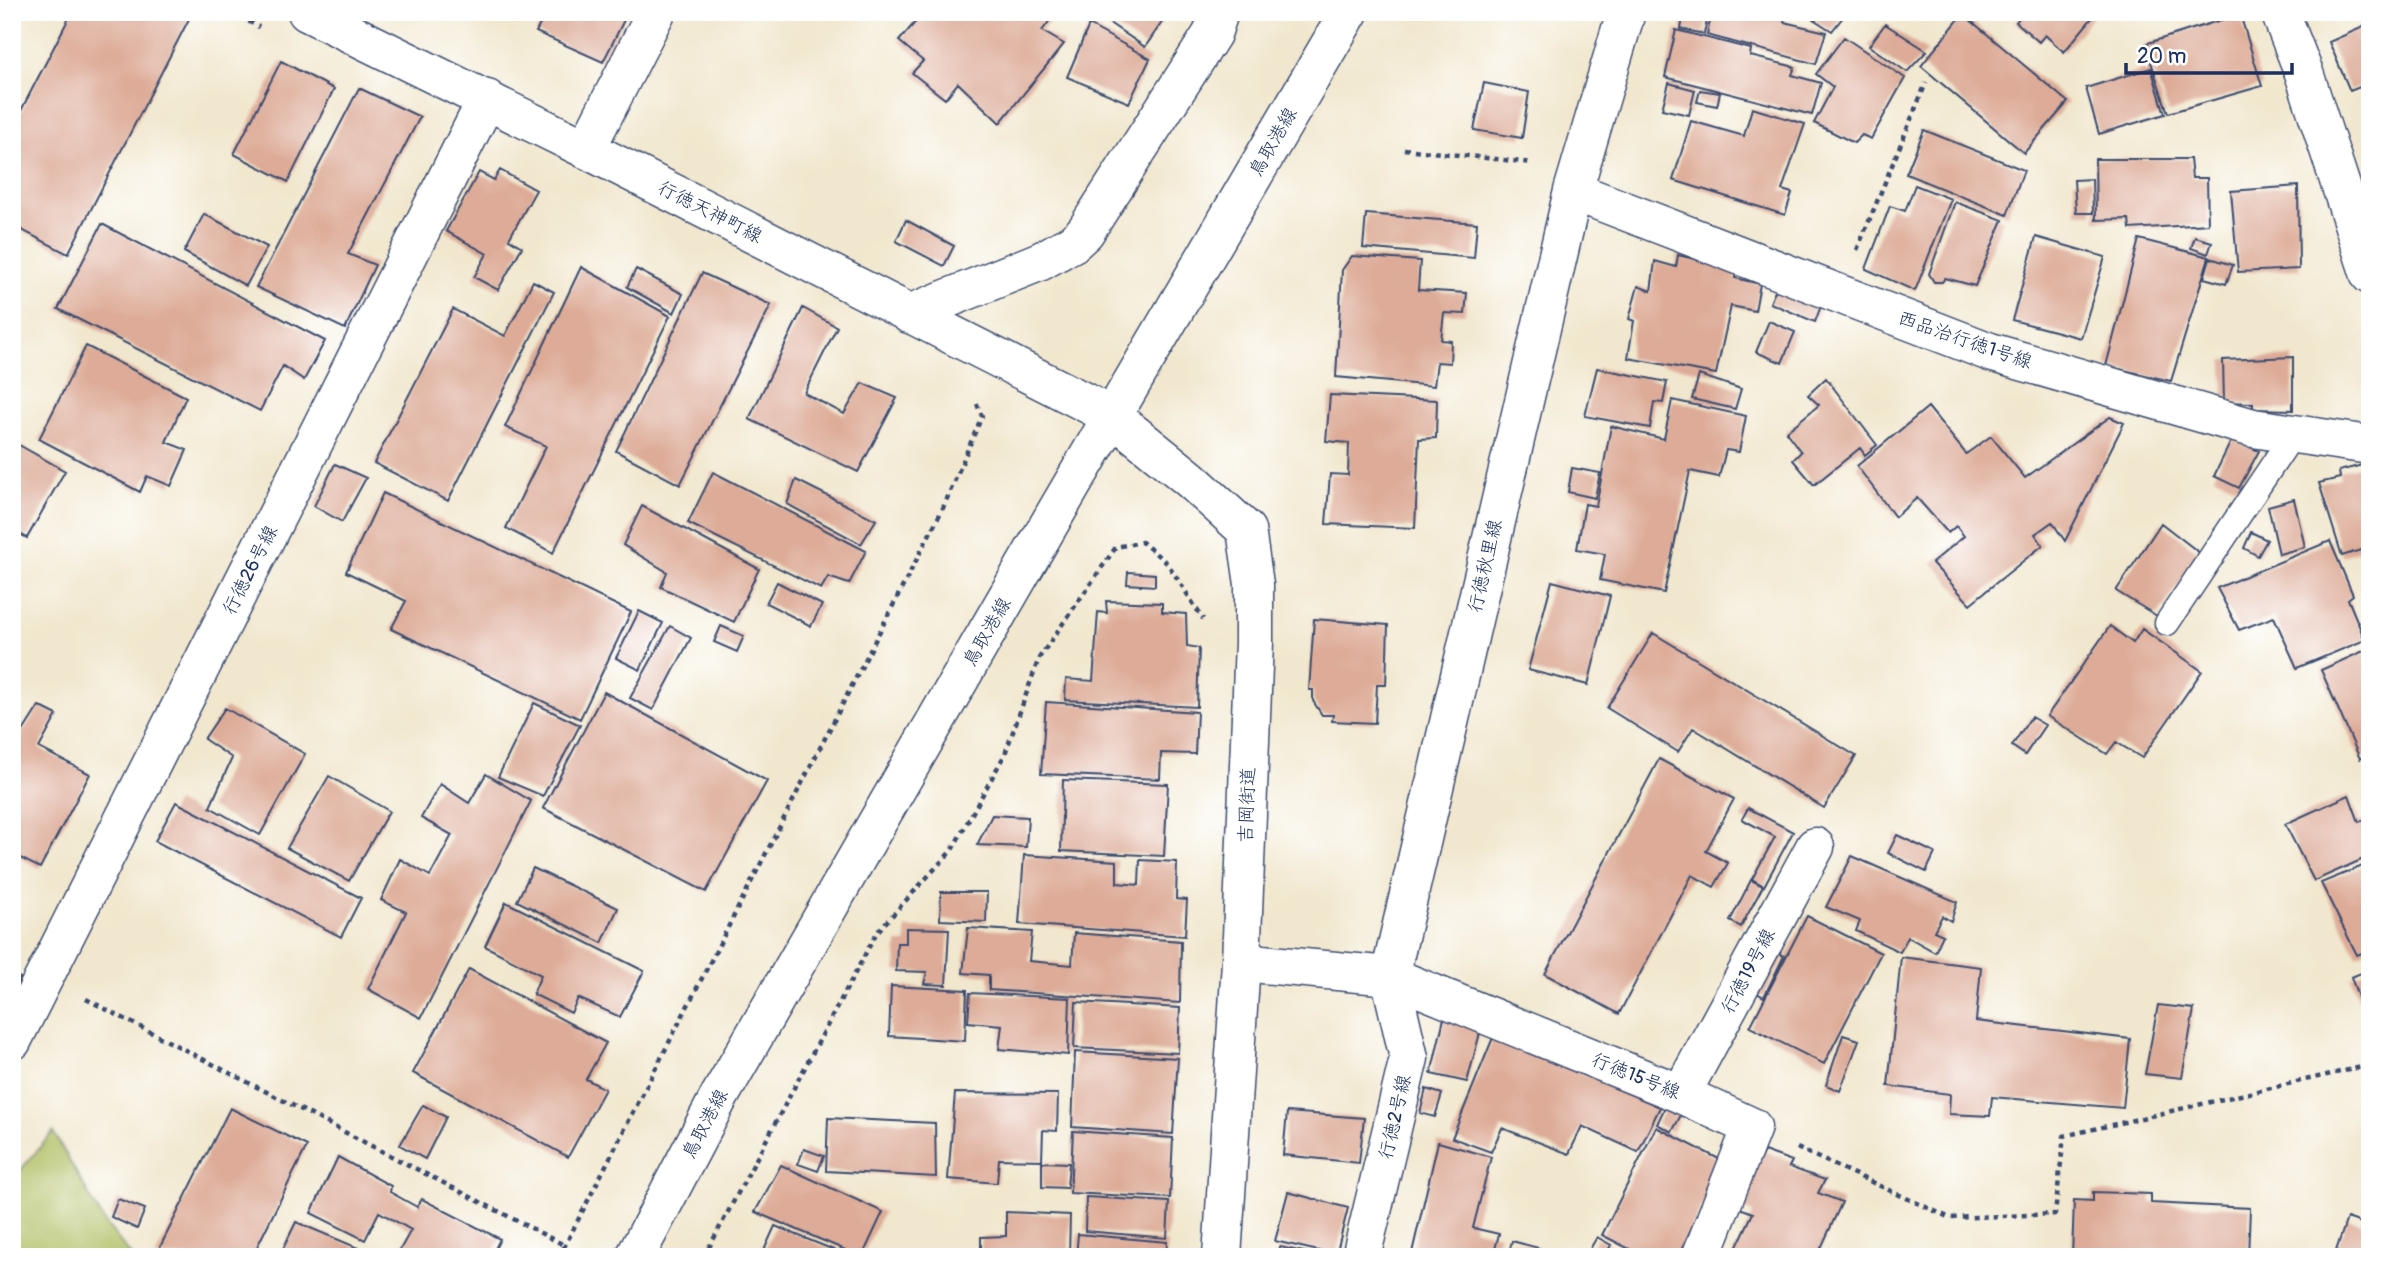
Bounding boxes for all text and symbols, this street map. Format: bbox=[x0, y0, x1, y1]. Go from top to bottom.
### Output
scale bar bbox=[2126, 32, 2293, 76]
text: 20 m bbox=[2137, 43, 2186, 70]
street label: 鳥取港線 bbox=[1244, 103, 1302, 181]
street label: 行徳天神町線 bbox=[654, 175, 766, 249]
street label: 西品治行徳1号線 bbox=[1895, 306, 2035, 374]
street label: 行徳秋里線 bbox=[1463, 517, 1507, 615]
street label: 行徳26号線 bbox=[217, 521, 283, 619]
street label: 鳥取港線 bbox=[958, 593, 1016, 671]
street label: 吉岡街道 bbox=[1234, 767, 1260, 843]
street label: 行徳19号線 bbox=[1716, 924, 1780, 1018]
street label: 行徳15号線 bbox=[1588, 1047, 1684, 1105]
street label: 行徳2号線 bbox=[1374, 1072, 1416, 1162]
street label: 鳥取港線 bbox=[677, 1085, 733, 1163]

